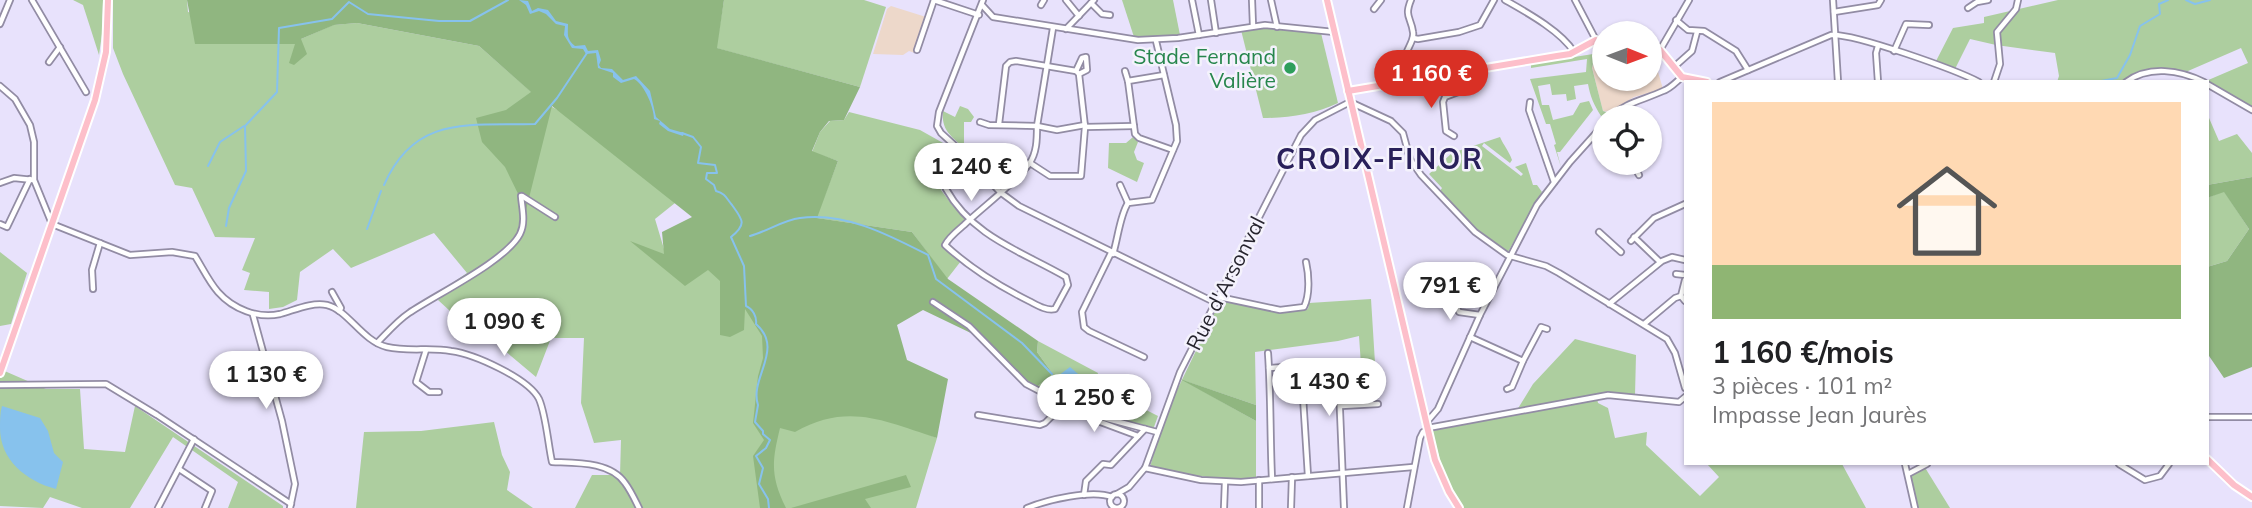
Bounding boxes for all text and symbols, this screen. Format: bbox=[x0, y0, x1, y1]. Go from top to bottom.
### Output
north arrow bbox=[1592, 21, 1662, 91]
map controls bbox=[1592, 21, 1662, 175]
place label: Stade Fernand Valière bbox=[1133, 43, 1276, 93]
pin: 1 160 € bbox=[1366, 50, 1496, 110]
text: 1 160 € bbox=[1390, 58, 1472, 87]
marker: Stade Fernand Valière bbox=[1282, 60, 1298, 76]
button: locate bbox=[1592, 105, 1662, 175]
district label: CROIX-FINOR bbox=[1276, 141, 1484, 176]
pin: 1 240 € bbox=[906, 144, 1036, 203]
icon: home bbox=[1884, 148, 2010, 274]
text: 1 240 € bbox=[930, 151, 1012, 180]
street label: Rue d'Arsonval bbox=[1180, 212, 1270, 354]
pin: 791 € bbox=[1401, 262, 1499, 322]
text: 791 € bbox=[1419, 270, 1481, 299]
pin: 1 090 € bbox=[439, 298, 569, 358]
text: 1 090 € bbox=[463, 306, 545, 335]
text: 1 160 €/mois bbox=[1712, 333, 1894, 371]
pin: 1 130 € bbox=[201, 352, 331, 411]
pin: 1 430 € bbox=[1264, 358, 1394, 418]
text: 1 130 € bbox=[225, 359, 307, 388]
text: 1 430 € bbox=[1288, 366, 1370, 395]
text: 3 pièces · 101 m² bbox=[1712, 371, 1892, 400]
pin: 1 250 € bbox=[1029, 374, 1159, 434]
text: 1 250 € bbox=[1053, 382, 1135, 411]
text: Impasse Jean Jaurès bbox=[1712, 400, 1927, 429]

